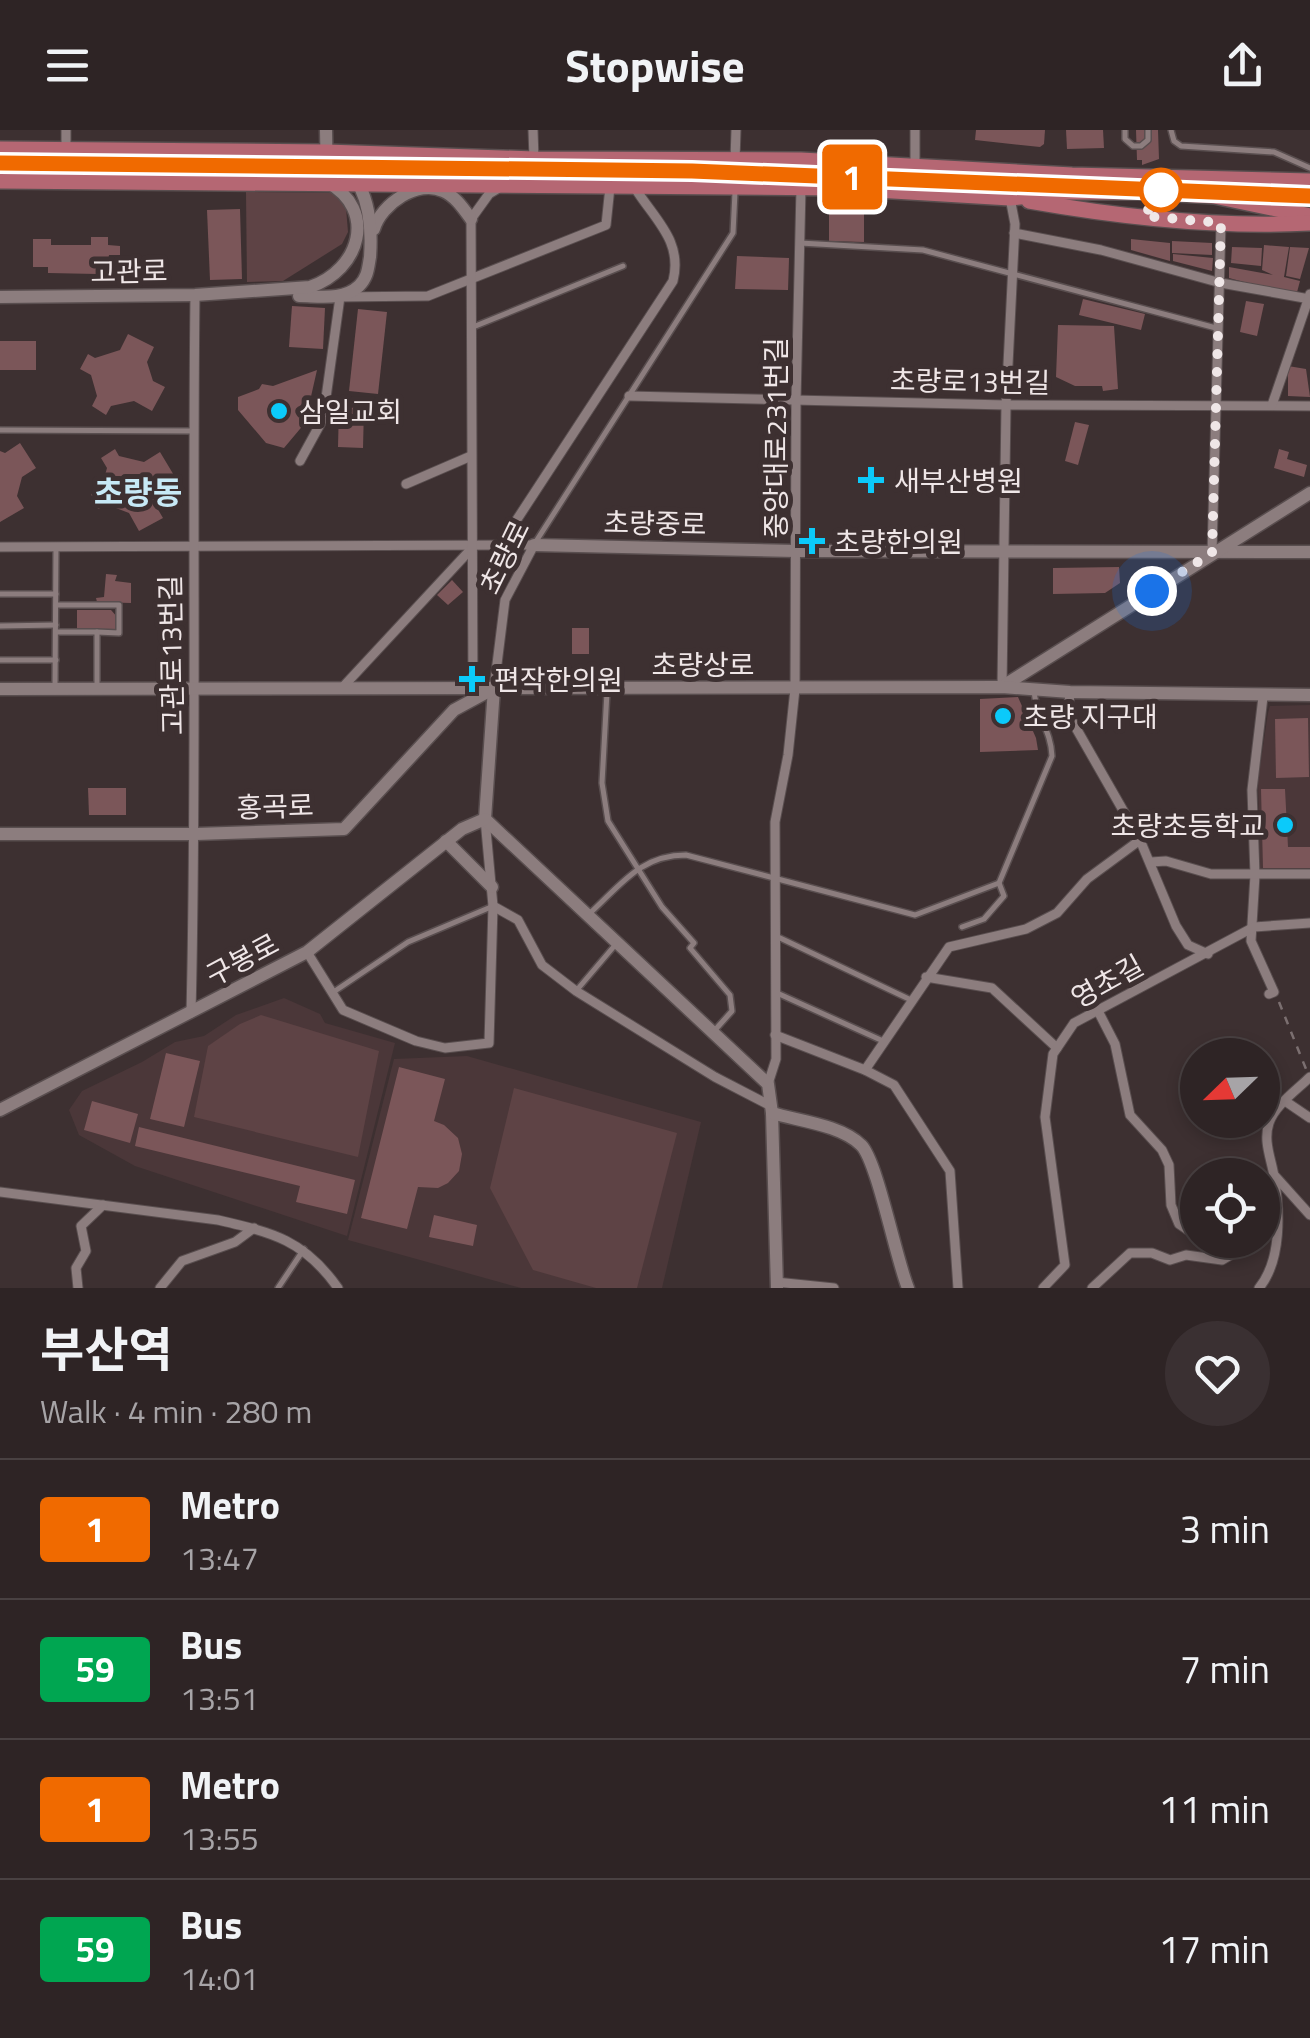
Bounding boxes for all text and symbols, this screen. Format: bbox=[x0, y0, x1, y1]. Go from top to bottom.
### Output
text: Stopwise bbox=[565, 31, 745, 99]
icon: menu bbox=[40, 38, 95, 93]
icon: share bbox=[1215, 38, 1270, 93]
line badge: 1 bbox=[820, 145, 884, 210]
text: 1 bbox=[842, 150, 862, 204]
unlabelled marker bbox=[1140, 169, 1182, 211]
street label: 고관로 bbox=[90, 249, 168, 293]
street label: 중앙대로231번길 bbox=[754, 337, 797, 539]
street label: 초량로13번길 bbox=[890, 358, 1050, 404]
place label: 삼일교회 bbox=[299, 390, 402, 433]
marker: 삼일교회 bbox=[268, 400, 290, 422]
place label: 새부산병원 bbox=[894, 459, 1023, 502]
marker: 새부산병원 bbox=[858, 467, 884, 493]
district label: 초량동 bbox=[94, 468, 182, 516]
street label: 초량중로 bbox=[603, 501, 707, 545]
street label: 초량로 bbox=[468, 513, 540, 601]
place label: 초량한의원 bbox=[834, 520, 963, 563]
marker: 초량한의원 bbox=[799, 528, 825, 554]
your location bbox=[1127, 566, 1177, 616]
street label: 고관로13번길 bbox=[148, 575, 194, 735]
street label: 초량상로 bbox=[651, 643, 755, 686]
place label: 편작한의원 bbox=[494, 658, 623, 701]
marker: 편작한의원 bbox=[459, 666, 485, 692]
place label: 초량 지구대 bbox=[1023, 695, 1158, 738]
marker: 초량 지구대 bbox=[992, 705, 1014, 727]
street label: 홍곡로 bbox=[236, 783, 314, 829]
place label: 초량초등학교 bbox=[1110, 804, 1265, 847]
marker: 초량초등학교 bbox=[1274, 814, 1296, 836]
street label: 구봉로 bbox=[198, 922, 286, 996]
street label: 영초길 bbox=[1063, 943, 1151, 1019]
north arrow bbox=[1180, 1038, 1280, 1138]
map controls bbox=[1180, 1038, 1280, 1258]
button: locate bbox=[1180, 1158, 1280, 1258]
text: 부산역 bbox=[40, 1313, 172, 1386]
button: heart bbox=[1165, 1321, 1270, 1426]
text: Walk · 4 min · 280 m bbox=[40, 1387, 312, 1435]
text: Metro bbox=[180, 1476, 280, 1534]
text: 3 min bbox=[1180, 1500, 1270, 1558]
text: 1 bbox=[85, 1502, 105, 1556]
text: 13:47 bbox=[180, 1534, 259, 1582]
text: Bus bbox=[180, 1616, 242, 1674]
text: 7 min bbox=[1180, 1640, 1270, 1698]
text: 59 bbox=[75, 1642, 115, 1696]
text: 13:51 bbox=[180, 1674, 259, 1722]
text: Metro bbox=[180, 1756, 280, 1814]
text: 11 min bbox=[1159, 1780, 1270, 1838]
text: 1 bbox=[85, 1782, 105, 1836]
text: 13:55 bbox=[180, 1814, 259, 1862]
text: Bus bbox=[180, 1896, 242, 1954]
text: 17 min bbox=[1159, 1920, 1270, 1978]
text: 59 bbox=[75, 1922, 115, 1976]
text: 14:01 bbox=[180, 1954, 259, 2002]

